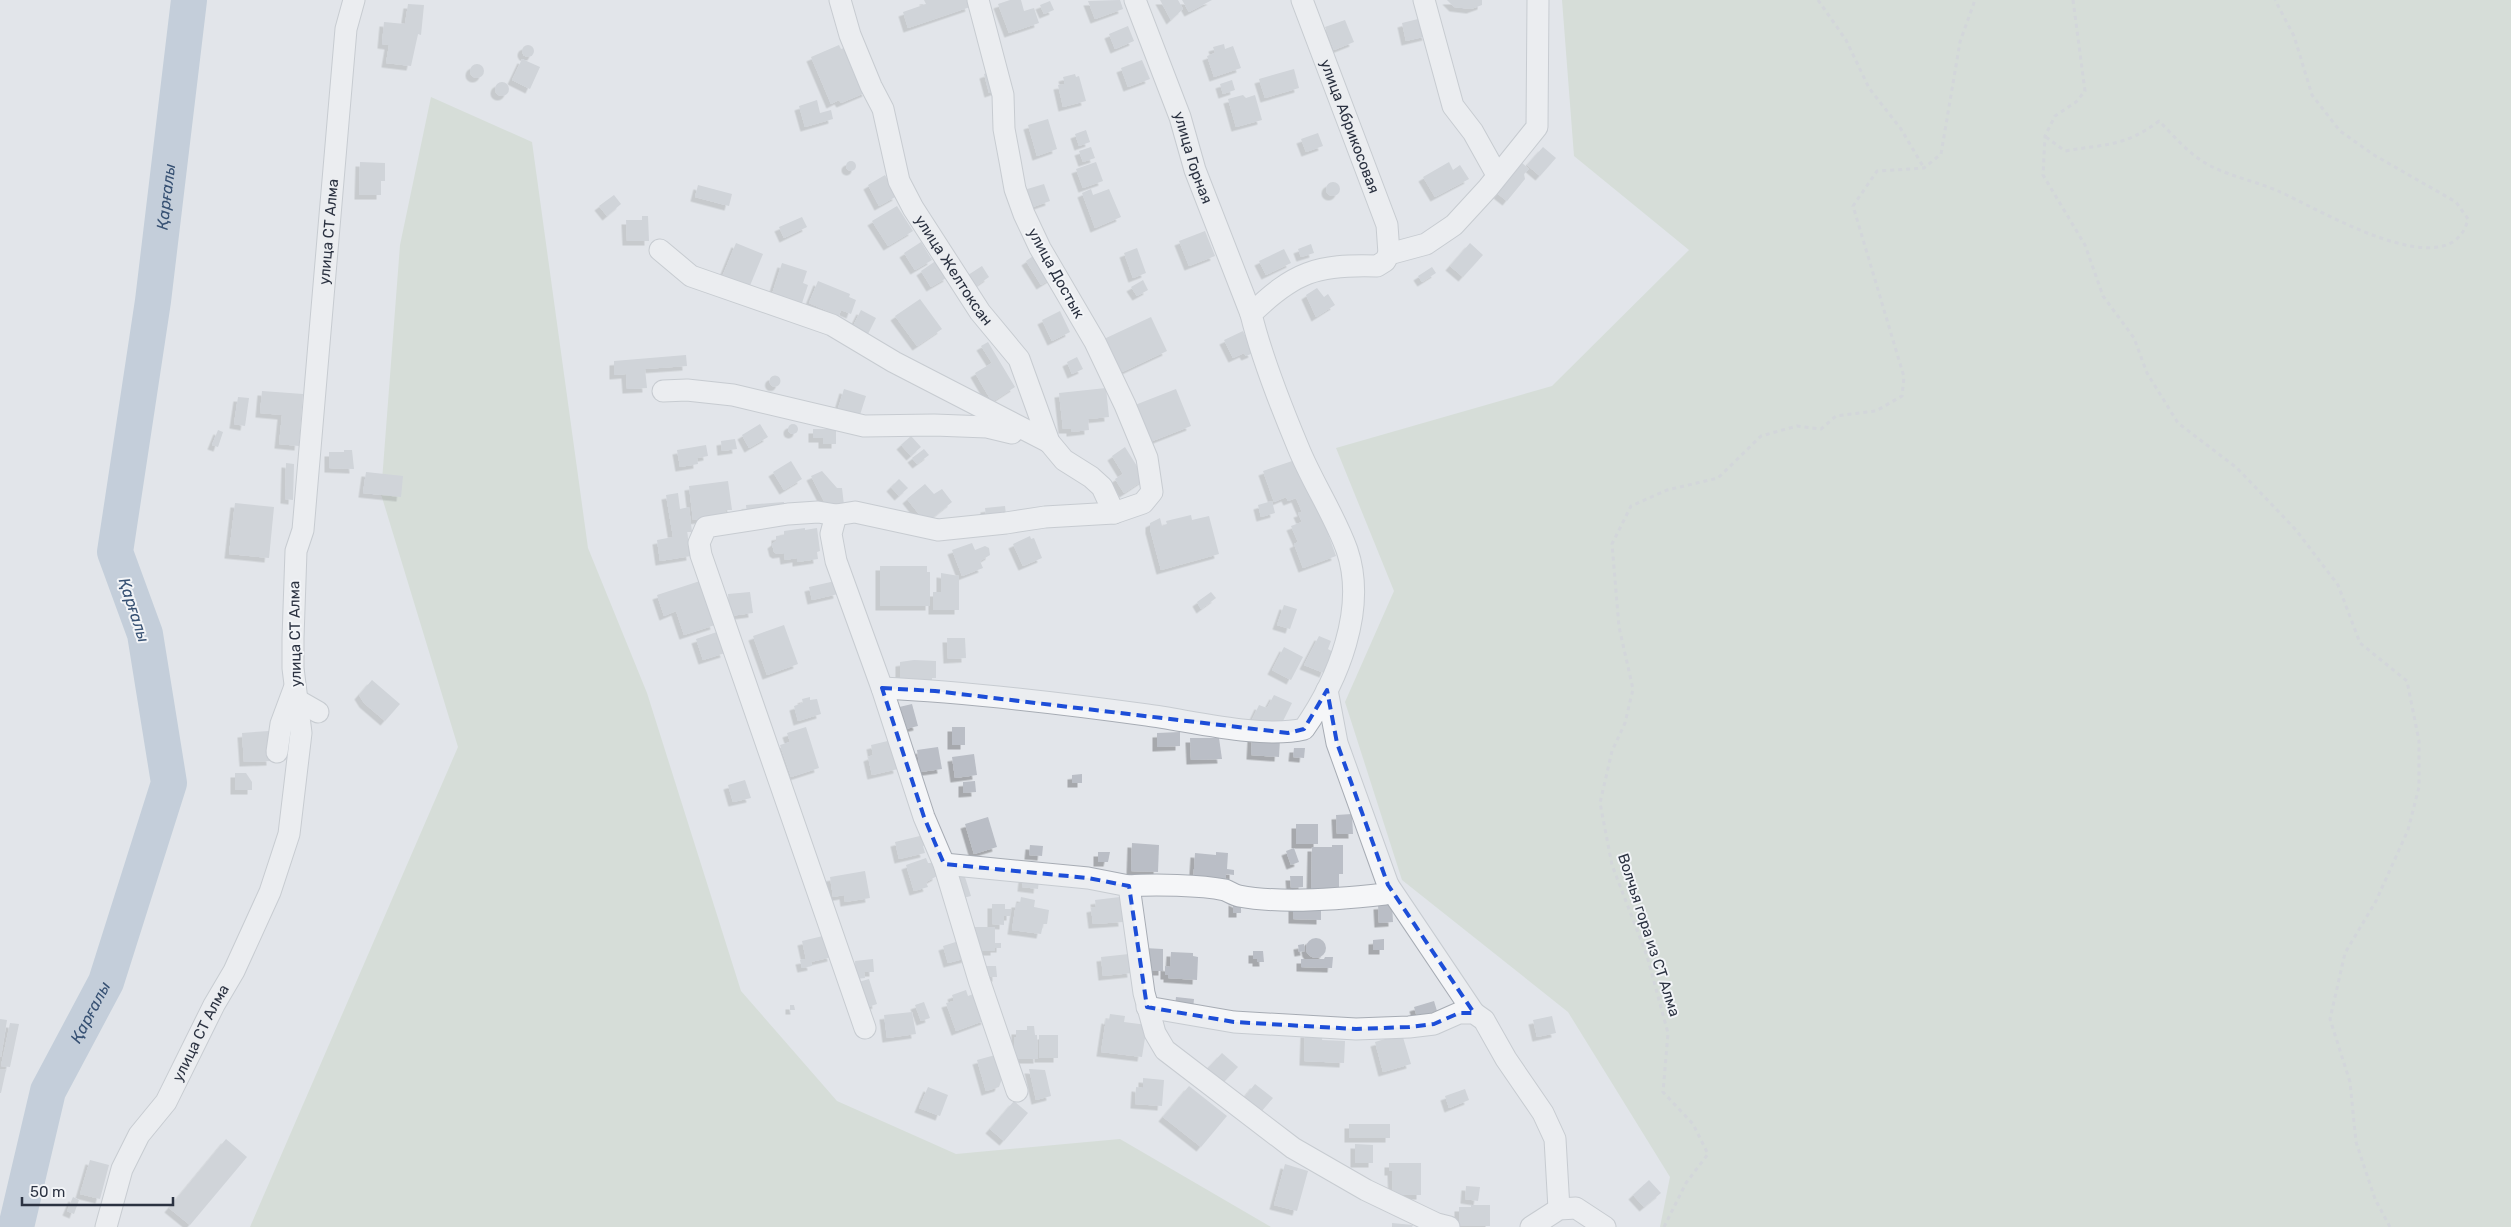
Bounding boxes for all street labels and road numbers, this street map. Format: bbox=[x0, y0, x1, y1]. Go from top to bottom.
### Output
street label: улица Абрикосовая bbox=[1316, 57, 1383, 196]
street label: улица Горная bbox=[1170, 109, 1216, 206]
street label: улица СТ Алма bbox=[315, 178, 342, 286]
street label: улица Желтоксан bbox=[911, 212, 996, 329]
street label: улица Достык bbox=[1024, 225, 1088, 321]
street label: улица СТ Алма bbox=[285, 581, 305, 687]
street label: Волчья гора из СТ Алма bbox=[1614, 851, 1684, 1019]
street label: улица СТ Алма bbox=[169, 981, 233, 1085]

